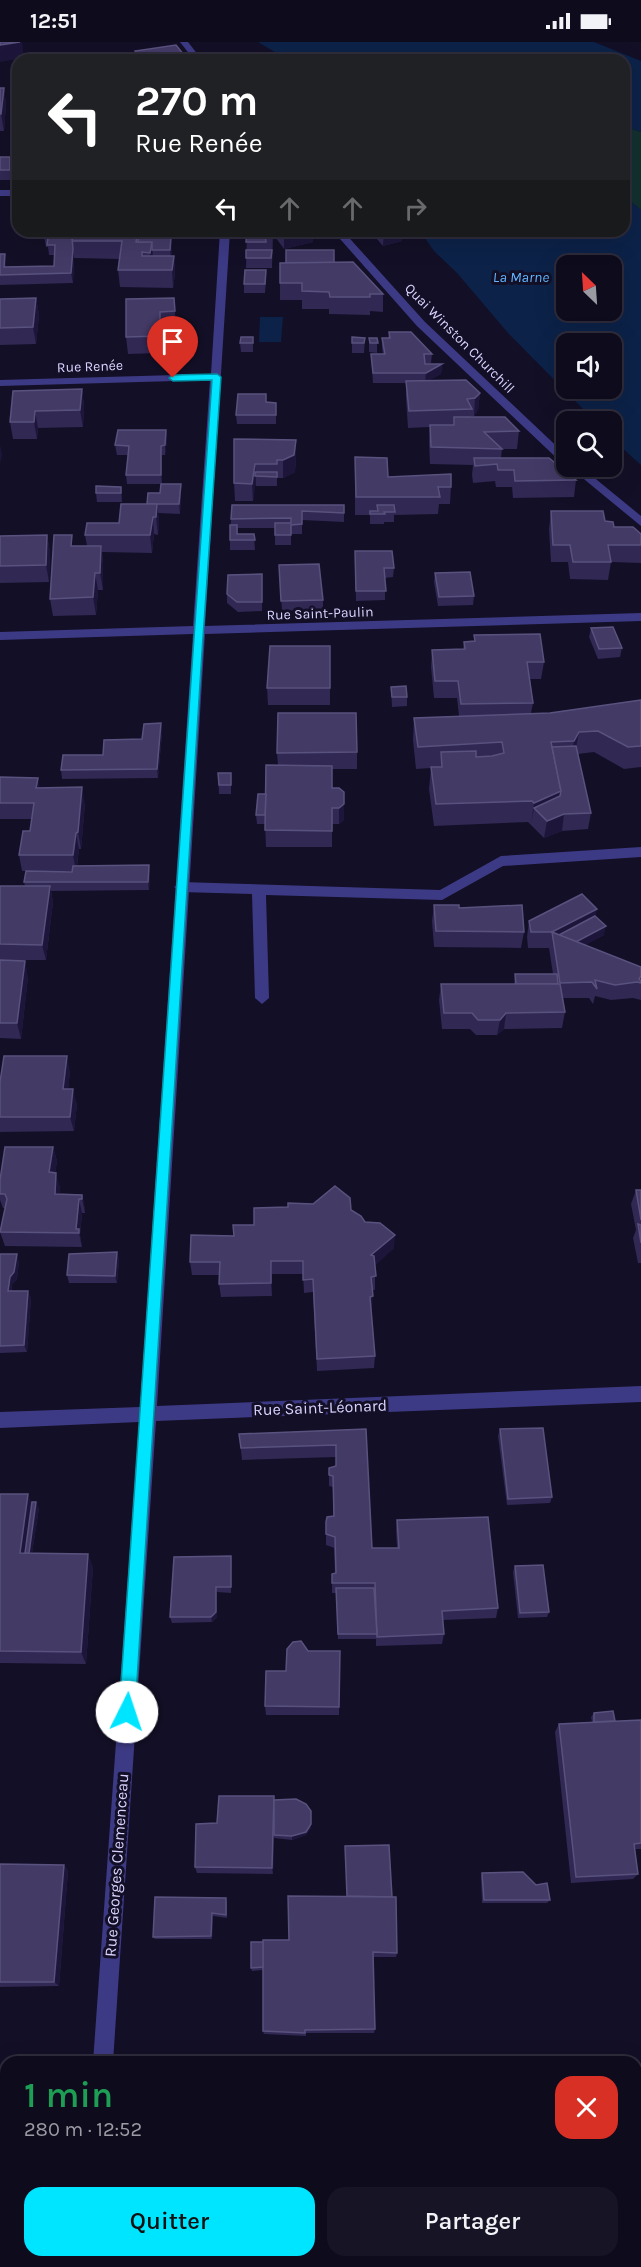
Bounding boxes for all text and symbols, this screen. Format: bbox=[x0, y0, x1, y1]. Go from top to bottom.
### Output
text: 12:51 bbox=[30, 8, 78, 34]
text: 270 m bbox=[135, 76, 258, 126]
icon: left bbox=[36, 78, 114, 156]
text: Rue Renée bbox=[135, 127, 263, 159]
icon: left bbox=[210, 192, 243, 225]
icon: ahead bbox=[273, 192, 306, 225]
icon: ahead bbox=[336, 192, 369, 225]
icon: right bbox=[399, 192, 432, 225]
north arrow bbox=[556, 255, 622, 321]
map controls bbox=[556, 255, 622, 477]
water label: La Marne bbox=[493, 268, 549, 286]
street label: Quai Winston Churchill bbox=[401, 280, 518, 397]
pin bbox=[147, 316, 198, 378]
icon: arrive bbox=[156, 325, 189, 358]
button: sound bbox=[556, 333, 622, 399]
street label: Rue Renée bbox=[57, 357, 123, 376]
button: search bbox=[556, 411, 622, 477]
street label: Rue Saint-Paulin bbox=[266, 603, 374, 624]
street label: Rue Saint-Léonard bbox=[253, 1396, 387, 1419]
position arrow bbox=[95, 1680, 159, 1744]
street label: Rue Georges Clemenceau bbox=[101, 1773, 132, 1958]
text: 1 min bbox=[24, 2074, 113, 2116]
button: close bbox=[555, 2076, 618, 2139]
text: 280 m · 12:52 bbox=[24, 2118, 142, 2141]
button: Quitter bbox=[24, 2187, 315, 2256]
button: Partager bbox=[327, 2187, 618, 2256]

